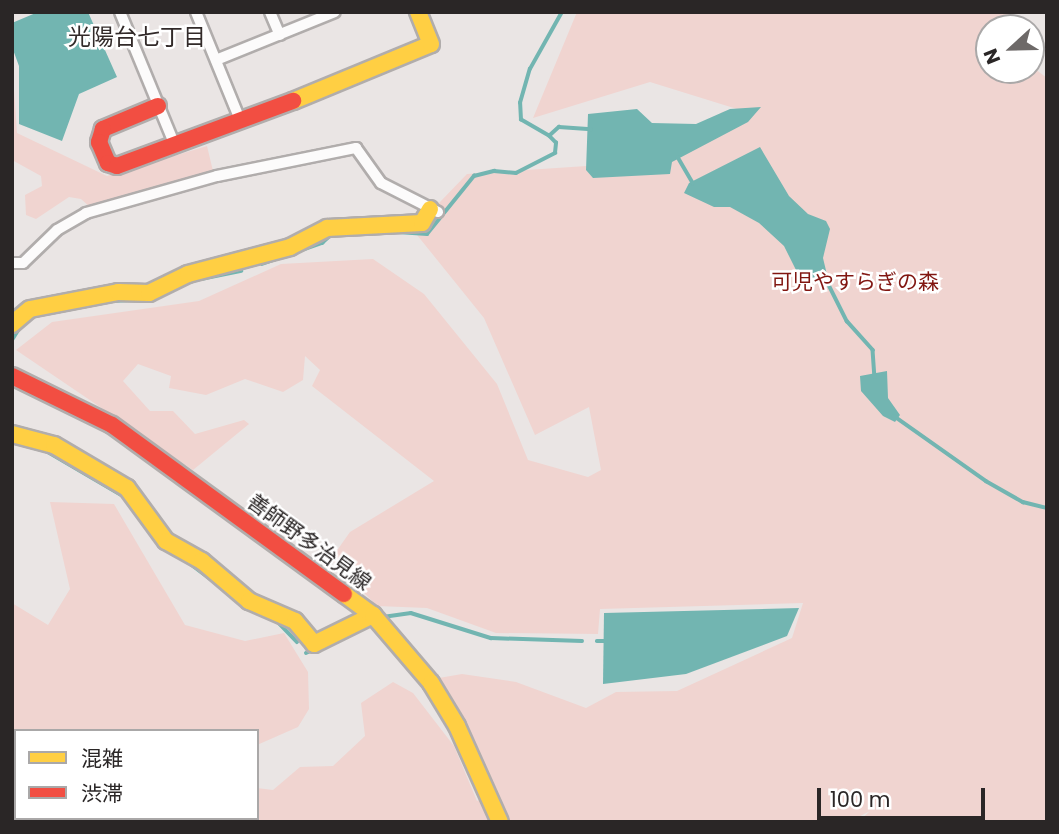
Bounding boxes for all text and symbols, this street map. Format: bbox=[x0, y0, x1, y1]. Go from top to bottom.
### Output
north arrow bbox=[975, 14, 1045, 84]
district label: 光陽台七丁目 bbox=[68, 23, 206, 51]
text: N bbox=[977, 45, 1007, 68]
park label: 可児やすらぎの森 bbox=[771, 269, 939, 295]
street label: 善師野多治見線 bbox=[242, 489, 376, 595]
legend bbox=[14, 729, 259, 820]
text: 混雑 bbox=[81, 744, 123, 773]
scale bar bbox=[821, 774, 989, 818]
text: 渋滞 bbox=[81, 779, 123, 808]
text: 100 m bbox=[830, 785, 890, 814]

